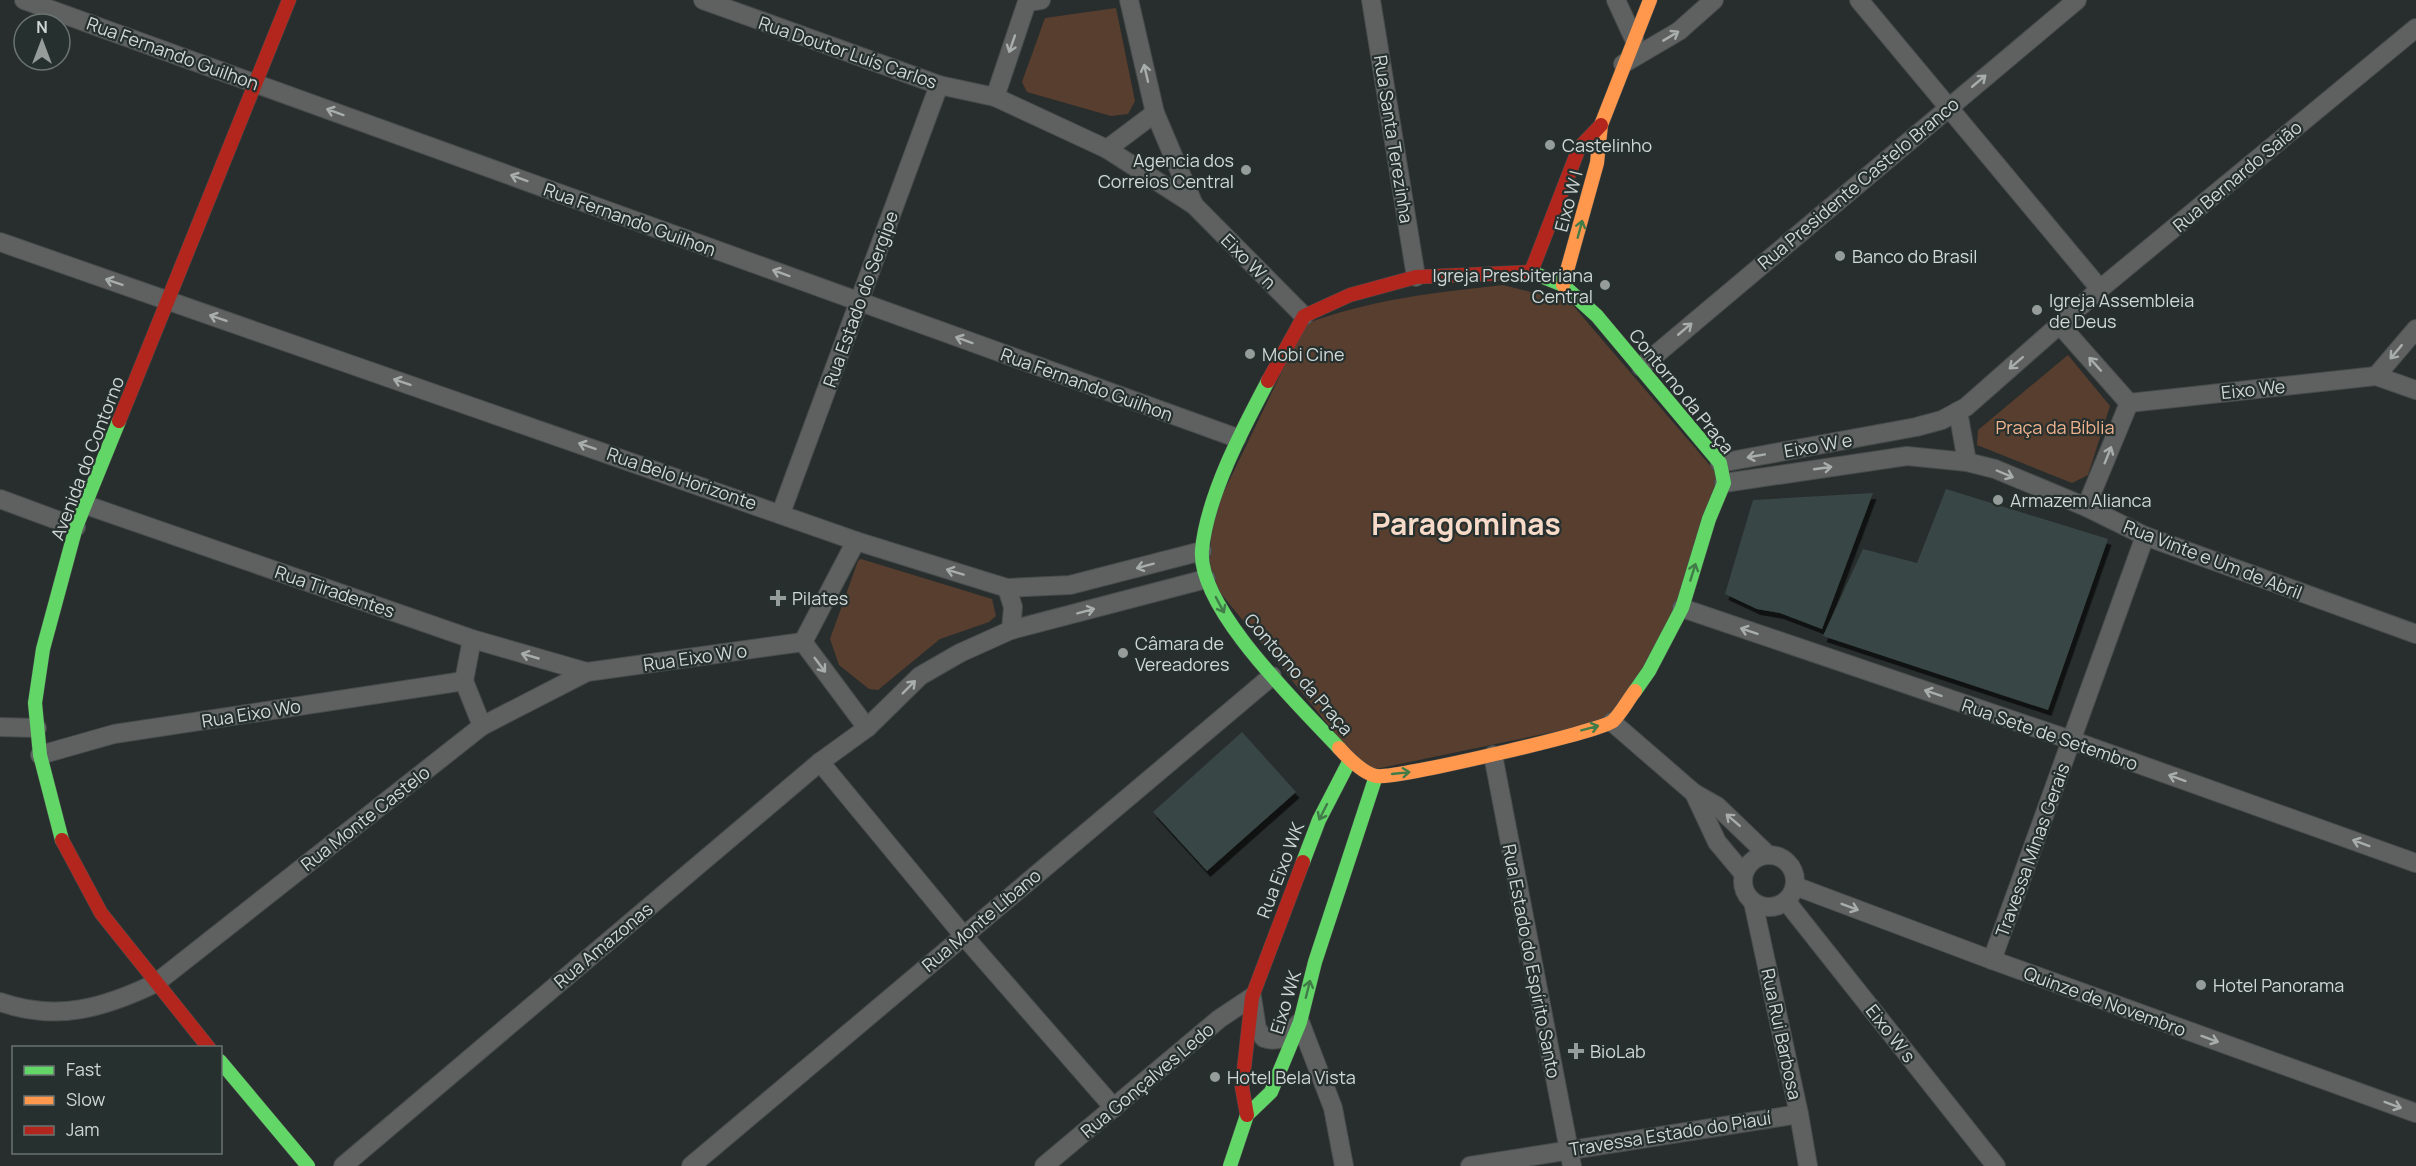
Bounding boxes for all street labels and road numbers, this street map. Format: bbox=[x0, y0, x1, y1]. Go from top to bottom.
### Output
street label: Rua Doutor Luís Carlos bbox=[756, 10, 940, 94]
street label: Rua Fernando Guilhon bbox=[84, 11, 262, 95]
street label: Rua Santa Terezinha bbox=[1369, 53, 1419, 225]
street label: Rua Presidente Castelo Branco bbox=[1752, 92, 1964, 274]
street label: Rua Bernardo Saião bbox=[2167, 115, 2307, 237]
street label: Eixo W l bbox=[1548, 168, 1588, 234]
street label: Rua Fernando Guilhon bbox=[541, 177, 719, 261]
street label: Rua Estado do Sergipe bbox=[817, 207, 903, 391]
street label: Eixo W n bbox=[1216, 228, 1282, 294]
street label: Contorno da Praça bbox=[1624, 324, 1740, 458]
street label: Rua Fernando Guilhon bbox=[998, 342, 1176, 426]
street label: Avenida do Contorno bbox=[45, 373, 129, 543]
street label: Eixo We bbox=[2220, 374, 2286, 404]
street label: Eixo W e bbox=[1782, 427, 1854, 463]
street label: Rua Belo Horizonte bbox=[604, 441, 760, 515]
street label: Rua Vinte e Um de Abril bbox=[2120, 514, 2306, 604]
street label: Rua Tiradentes bbox=[272, 559, 398, 623]
street label: Contorno da Praça bbox=[1239, 608, 1359, 740]
street label: Rua Eixo W o bbox=[642, 638, 748, 676]
street label: Rua Eixo Wo bbox=[200, 693, 302, 733]
street label: Rua Sete de Setembro bbox=[1959, 693, 2141, 775]
street label: Rua Monte Castelo bbox=[296, 760, 434, 876]
street label: Travessa Minas Gerais bbox=[1989, 760, 2075, 940]
street label: Rua Eixo WK bbox=[1251, 818, 1309, 921]
street label: Rua Estado do Espírito Santo bbox=[1498, 842, 1566, 1080]
street label: Rua Monte Líbano bbox=[916, 863, 1046, 977]
street label: Rua Amazonas bbox=[549, 897, 657, 993]
street label: Quinze de Novembro bbox=[2021, 961, 2189, 1041]
street label: Rua Rui Barbosa bbox=[1756, 966, 1808, 1102]
street label: Eixo WK bbox=[1264, 967, 1306, 1037]
street label: Eixo W s bbox=[1861, 999, 1921, 1067]
street label: Rua Gonçalves Ledo bbox=[1075, 1017, 1219, 1143]
street label: Travessa Estado do Piauí bbox=[1567, 1105, 1773, 1161]

